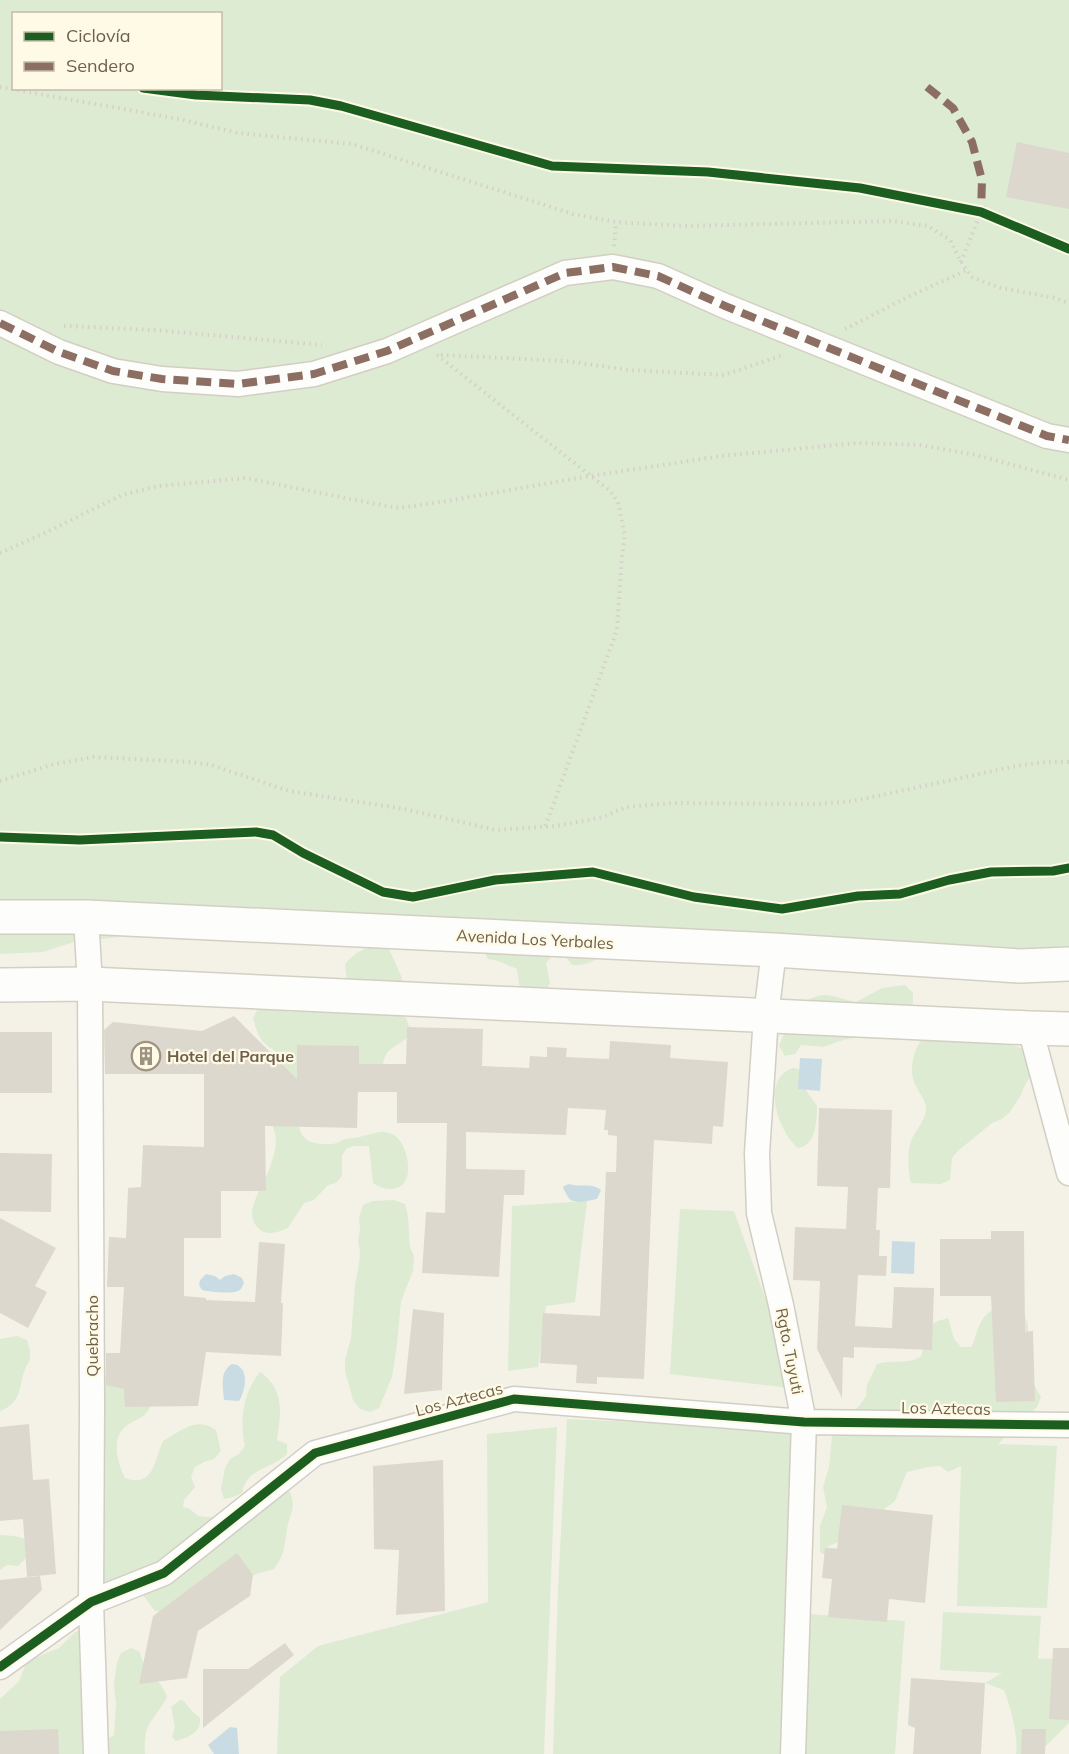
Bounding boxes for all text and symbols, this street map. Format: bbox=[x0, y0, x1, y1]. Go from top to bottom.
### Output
legend bbox=[12, 12, 222, 90]
text: Ciclovía bbox=[66, 24, 131, 47]
text: Sendero bbox=[66, 54, 135, 77]
street label: Avenida Los Yerbales bbox=[456, 925, 614, 953]
building icon: Hotel del Parque bbox=[130, 1040, 162, 1072]
place label: Hotel del Parque bbox=[167, 1046, 294, 1066]
street label: Quebracho bbox=[82, 1295, 102, 1377]
street label: Rgto. Tuyuti bbox=[772, 1306, 808, 1396]
street label: Los Aztecas bbox=[413, 1378, 505, 1420]
street label: Los Aztecas bbox=[901, 1397, 991, 1419]

